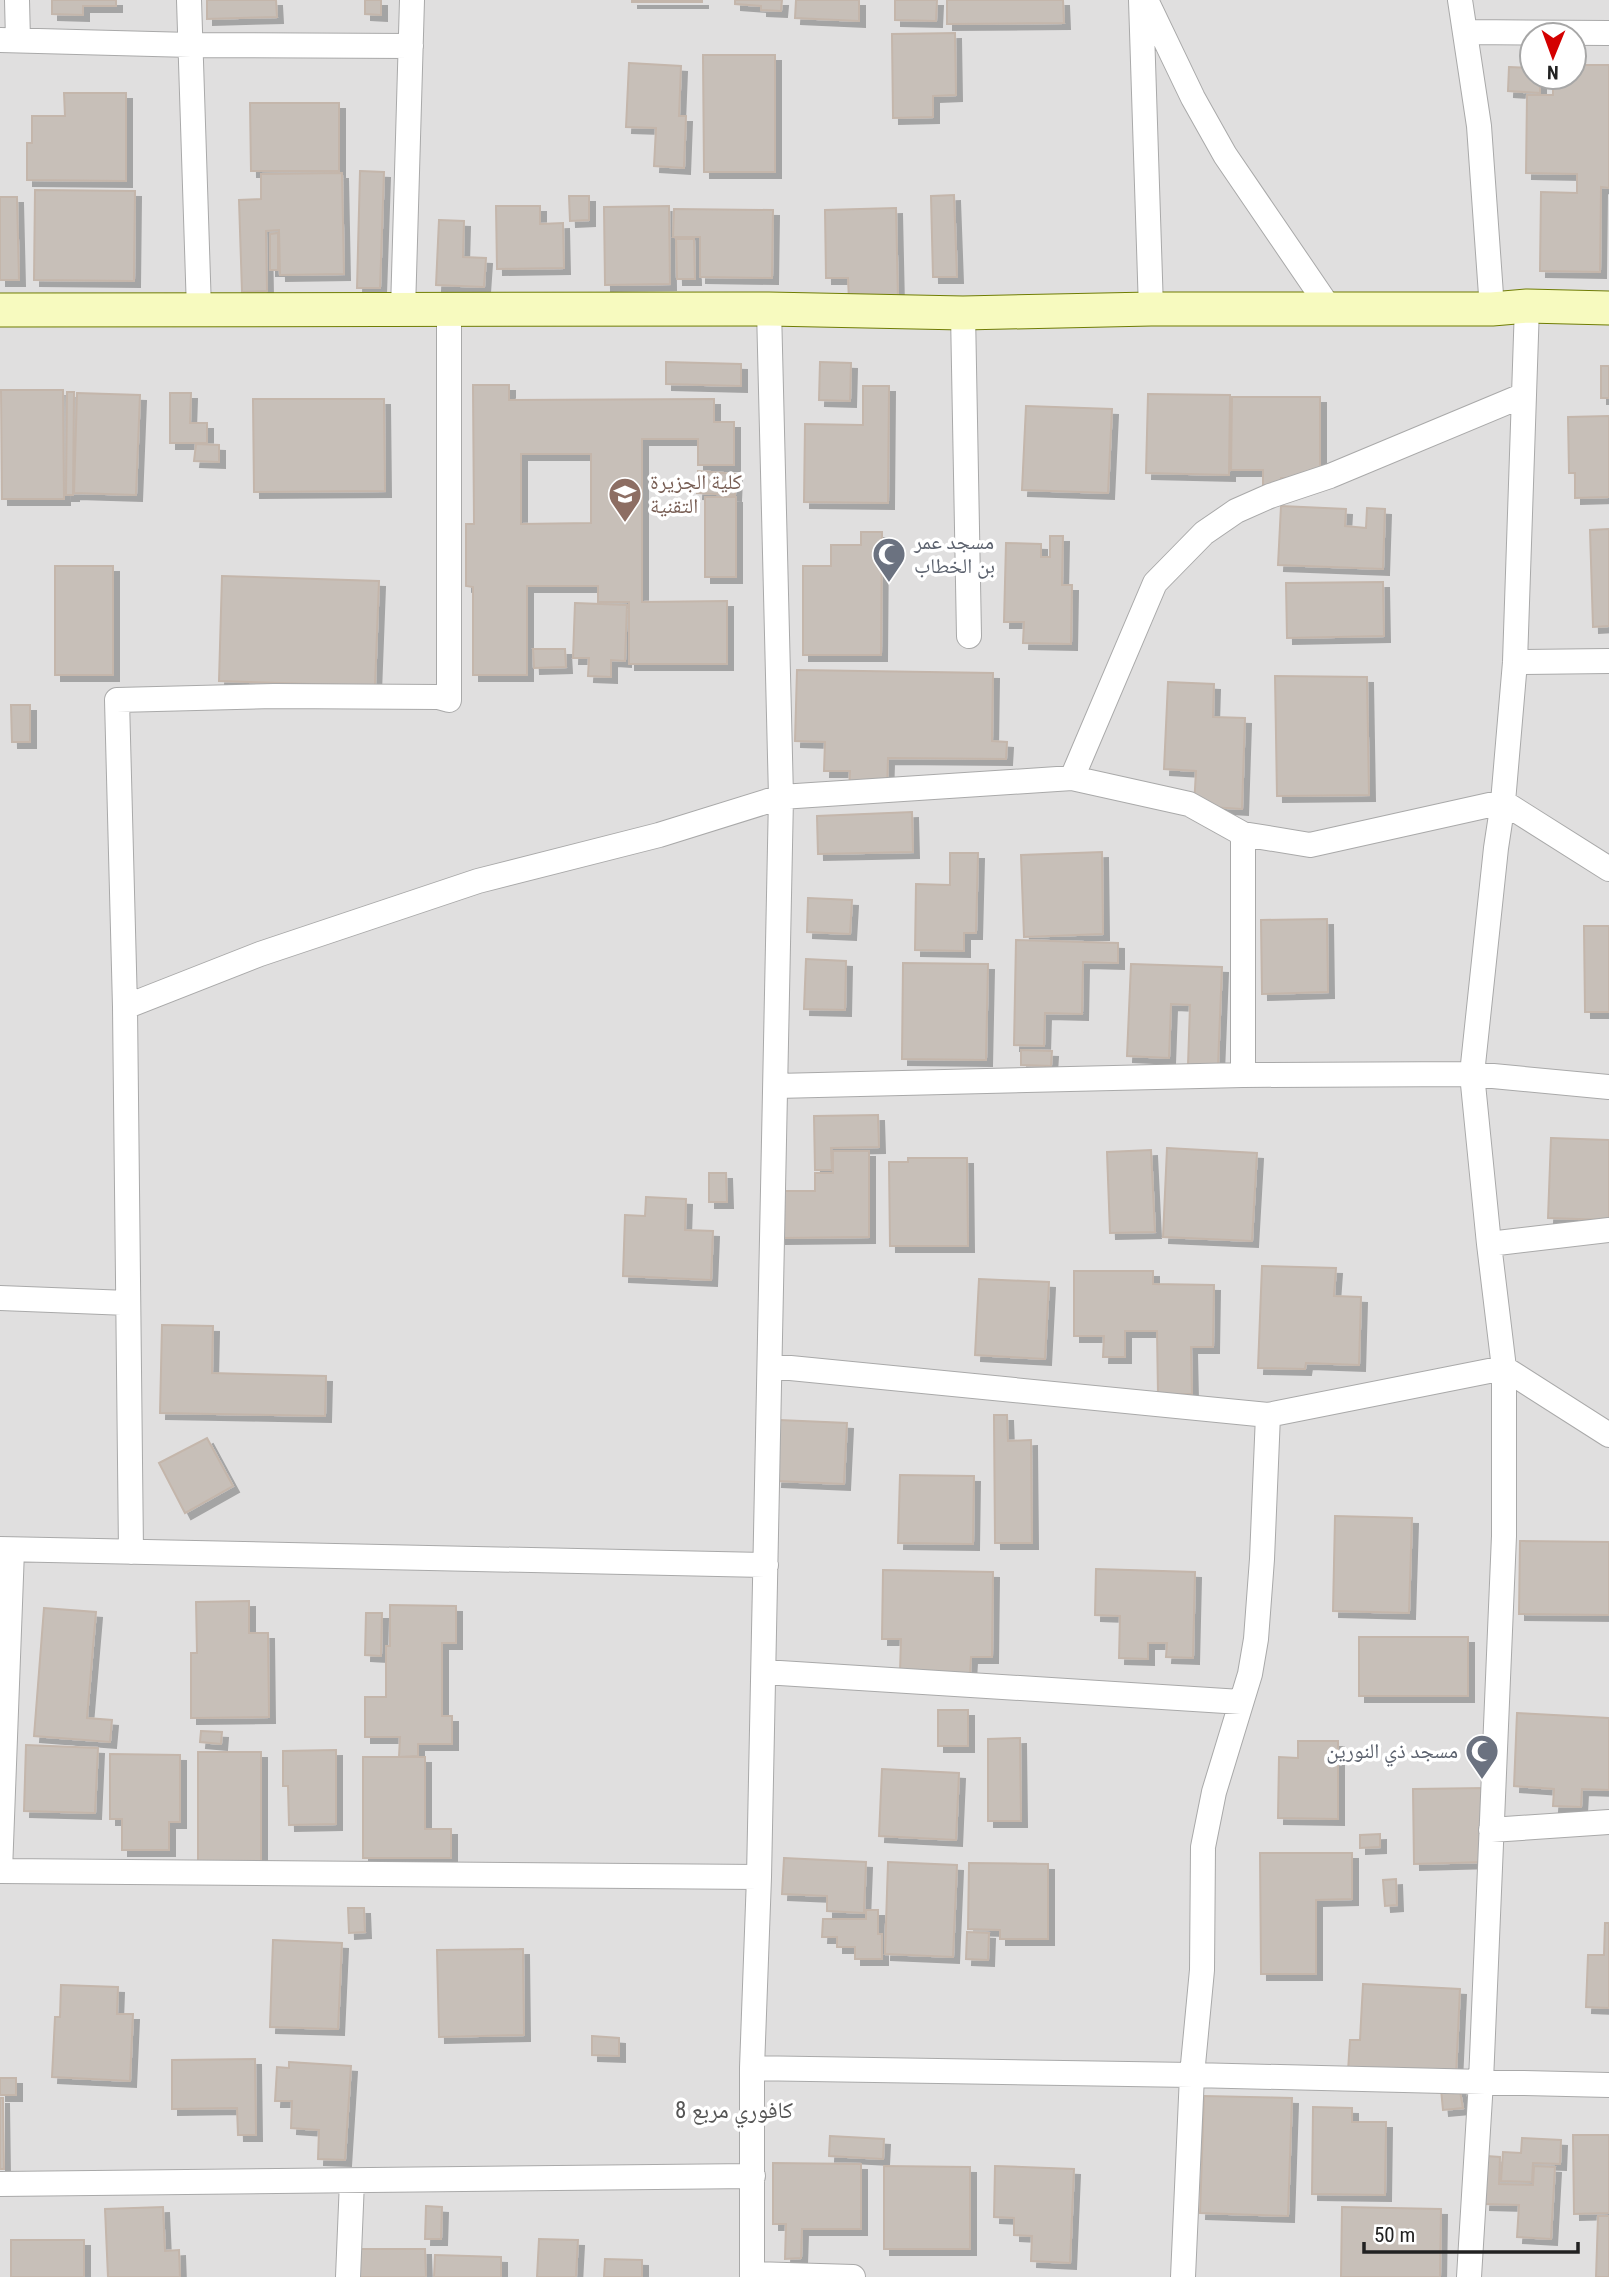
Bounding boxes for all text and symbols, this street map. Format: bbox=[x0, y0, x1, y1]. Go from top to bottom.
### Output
north arrow bbox=[1518, 21, 1588, 91]
text: N bbox=[1547, 61, 1559, 84]
place label: كلية الجزيرة التقنية bbox=[650, 470, 742, 518]
school or university icon: كلية الجزيرة التقنية bbox=[606, 475, 644, 524]
place label: مسجد عمر بن الخطاب bbox=[913, 530, 995, 579]
mosque icon: مسجد عمر بن الخطاب bbox=[870, 535, 908, 584]
mosque icon: مسجد ذي النورين bbox=[1463, 1732, 1501, 1781]
place label: مسجد ذي النورين bbox=[1326, 1739, 1458, 1767]
district label: كافوري مربع 8 bbox=[675, 2097, 793, 2129]
scale bar bbox=[1364, 2210, 1578, 2254]
text: 50 m bbox=[1374, 2223, 1415, 2247]

